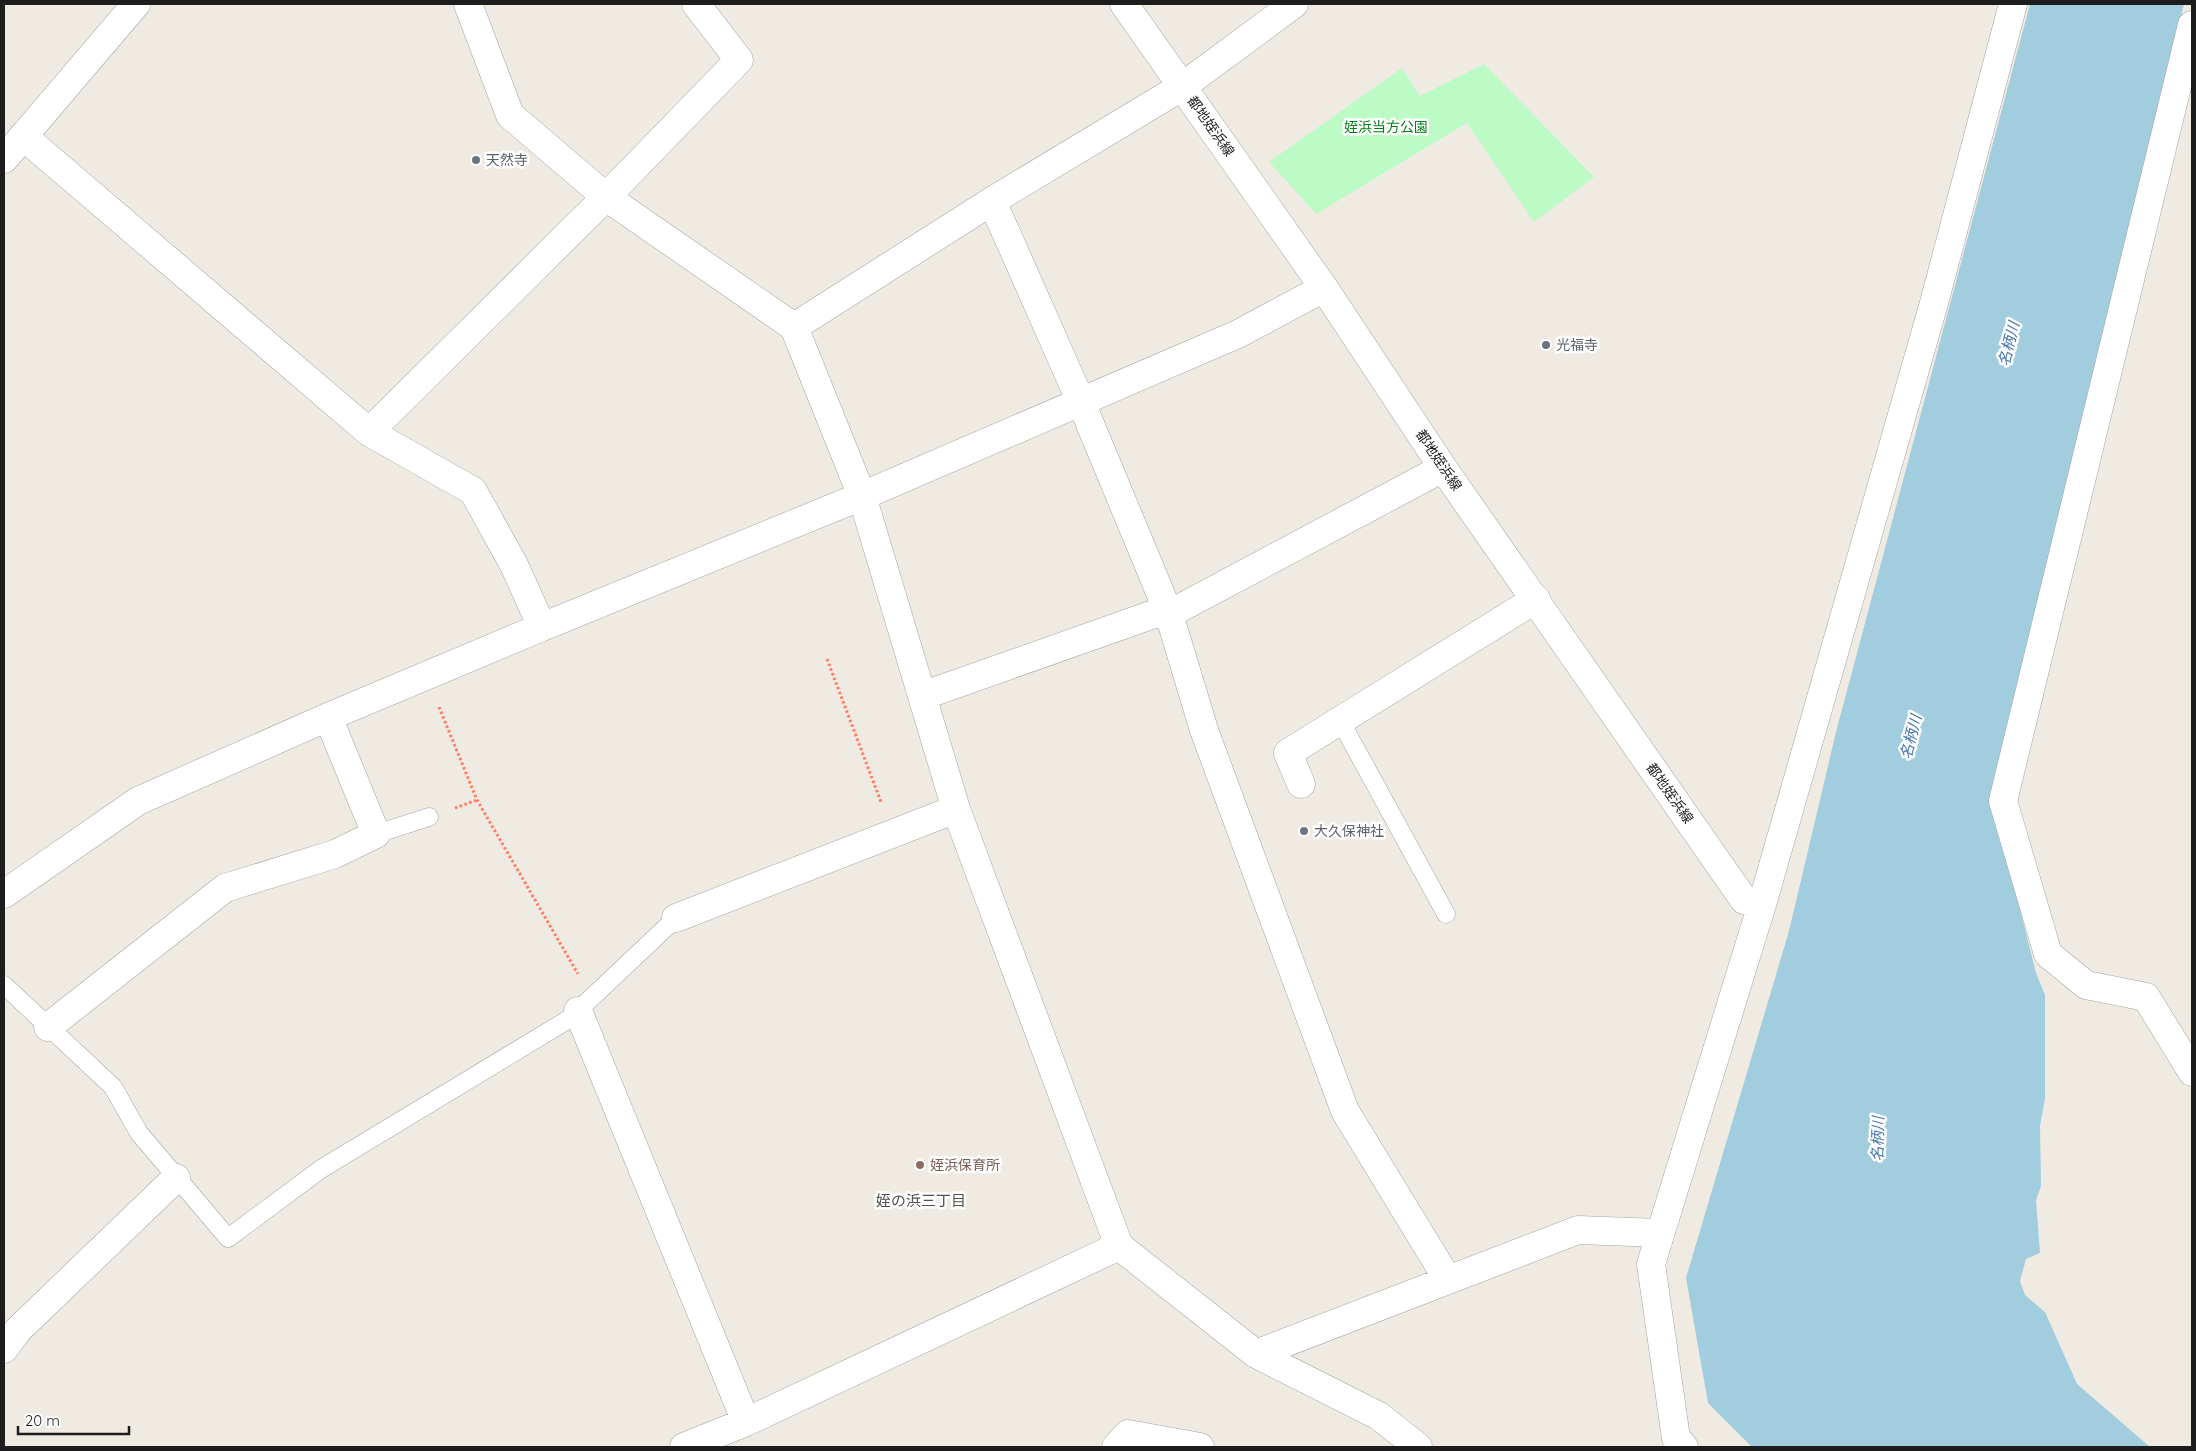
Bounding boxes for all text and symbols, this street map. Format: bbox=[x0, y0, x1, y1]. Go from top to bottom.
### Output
street label: 都地姪浜線 bbox=[1184, 92, 1238, 160]
park label: 姪浜当方公園 bbox=[1344, 118, 1428, 136]
place label: 天然寺 bbox=[486, 151, 528, 169]
marker: 天然寺 bbox=[470, 154, 482, 166]
water label: 名柄川 bbox=[1994, 318, 2024, 368]
place label: 光福寺 bbox=[1556, 336, 1598, 354]
marker: 光福寺 bbox=[1540, 339, 1552, 351]
street label: 都地姪浜線 bbox=[1412, 426, 1466, 494]
water label: 名柄川 bbox=[1896, 711, 1926, 761]
street label: 都地姪浜線 bbox=[1643, 759, 1697, 827]
place label: 大久保神社 bbox=[1314, 822, 1384, 840]
marker: 大久保神社 bbox=[1298, 825, 1310, 837]
water label: 名柄川 bbox=[1868, 1114, 1887, 1162]
place label: 姪浜保育所 bbox=[930, 1156, 1000, 1174]
marker: 姪浜保育所 bbox=[914, 1159, 926, 1171]
district label: 姪の浜三丁目 bbox=[876, 1191, 966, 1210]
scale bar bbox=[18, 1404, 129, 1436]
text: 20 m bbox=[25, 1411, 60, 1430]

